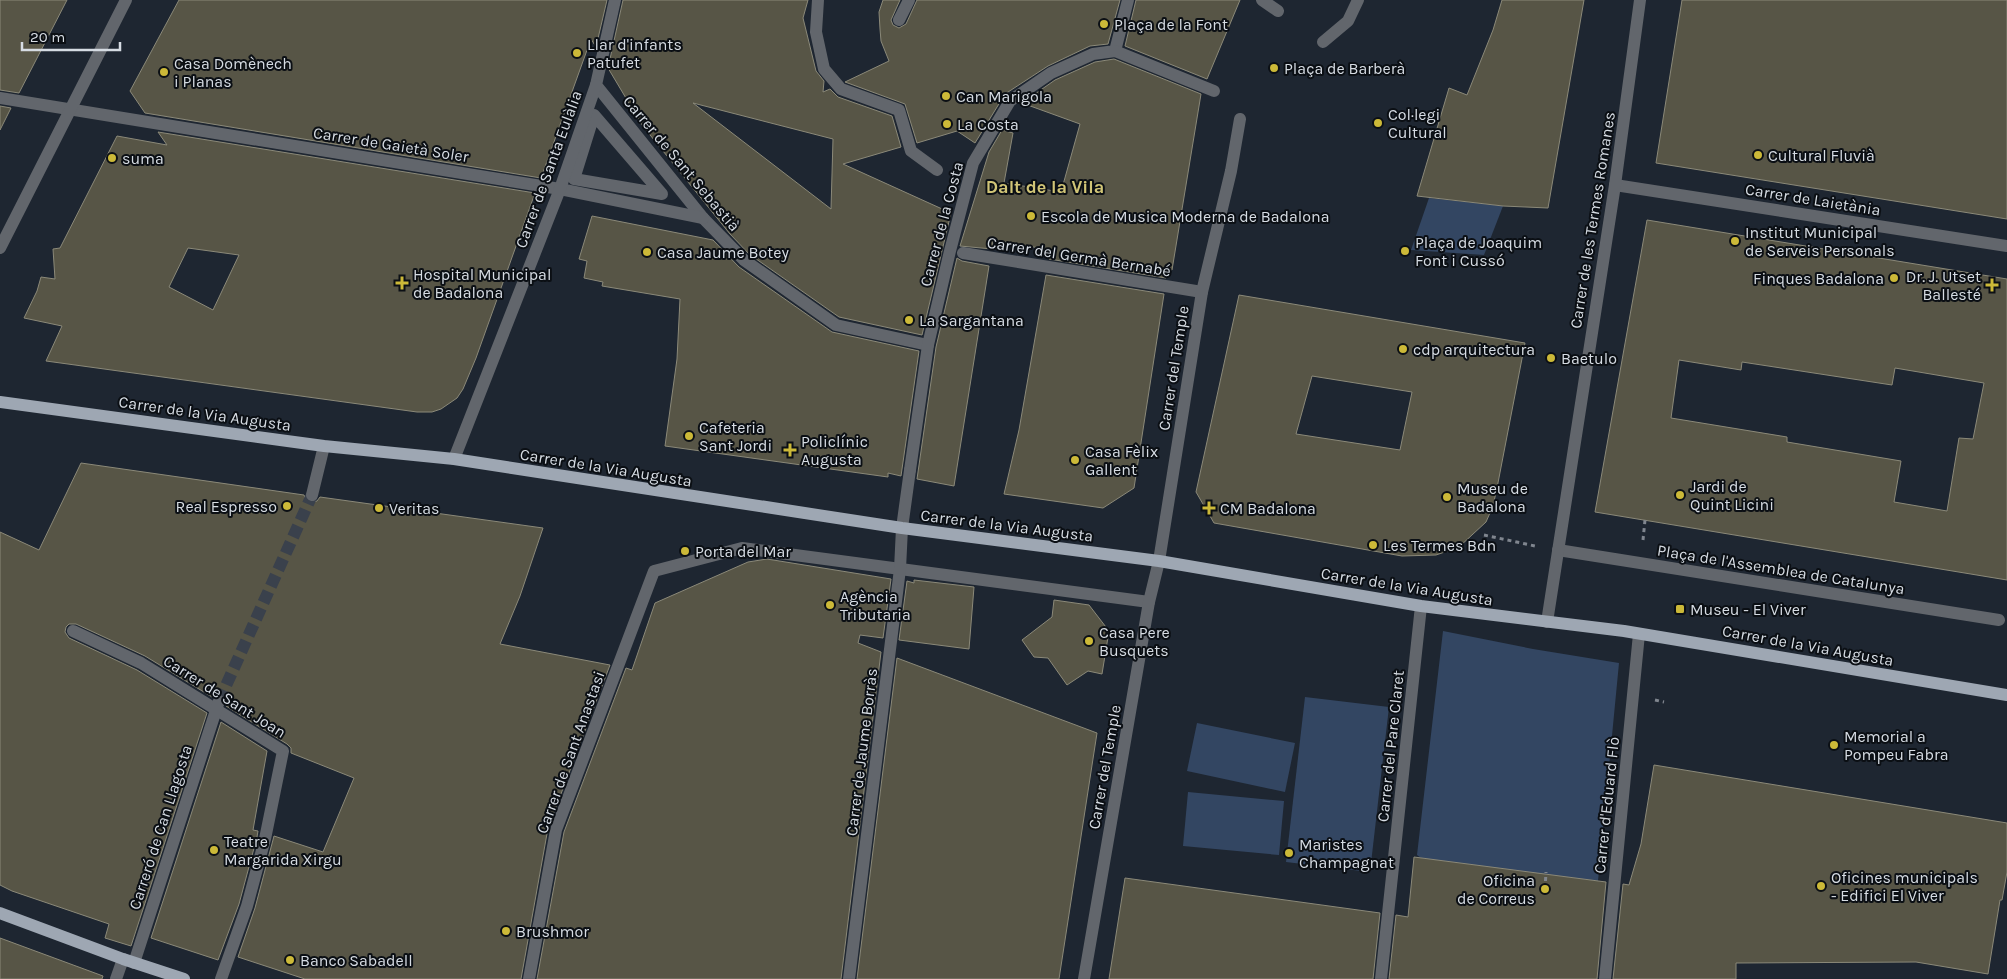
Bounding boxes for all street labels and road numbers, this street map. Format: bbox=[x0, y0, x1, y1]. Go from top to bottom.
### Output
street label: Carrer de Santa Eulàlia bbox=[511, 88, 586, 251]
street label: Carrer de Sant Sebastià bbox=[619, 91, 744, 235]
street label: Carrer de les Termes Romanes bbox=[1566, 110, 1619, 330]
street label: Carrer de Gaietà Soler bbox=[312, 123, 470, 166]
street label: Carrer de la Costa bbox=[916, 160, 967, 289]
street label: Carrer de Laietània bbox=[1744, 179, 1882, 220]
street label: Carrer del Germà Bernabé bbox=[986, 233, 1172, 280]
street label: Carrer del Temple bbox=[1154, 304, 1193, 432]
street label: Carrer de la Via Augusta bbox=[118, 392, 292, 435]
street label: Carrer de la Via Augusta bbox=[519, 445, 693, 490]
street label: Carrer de la Via Augusta bbox=[920, 505, 1094, 546]
street label: Plaça de l'Assemblea de Catalunya bbox=[1656, 541, 1906, 598]
street label: Carrer de la Via Augusta bbox=[1320, 564, 1494, 609]
street label: Carrer de la Via Augusta bbox=[1721, 621, 1895, 670]
street label: Carrer de Sant Joan bbox=[160, 651, 290, 742]
street label: Carrer de Jaume Borràs bbox=[842, 667, 881, 837]
street label: Carrer de Sant Anastasi bbox=[532, 668, 609, 836]
street label: Carrer del Pare Claret bbox=[1373, 669, 1408, 823]
street label: Carrer del Temple bbox=[1084, 703, 1125, 831]
street label: Carrer d'Eduard Flò bbox=[1590, 736, 1623, 874]
street label: Carreró de Can Llagosta bbox=[125, 742, 196, 912]

